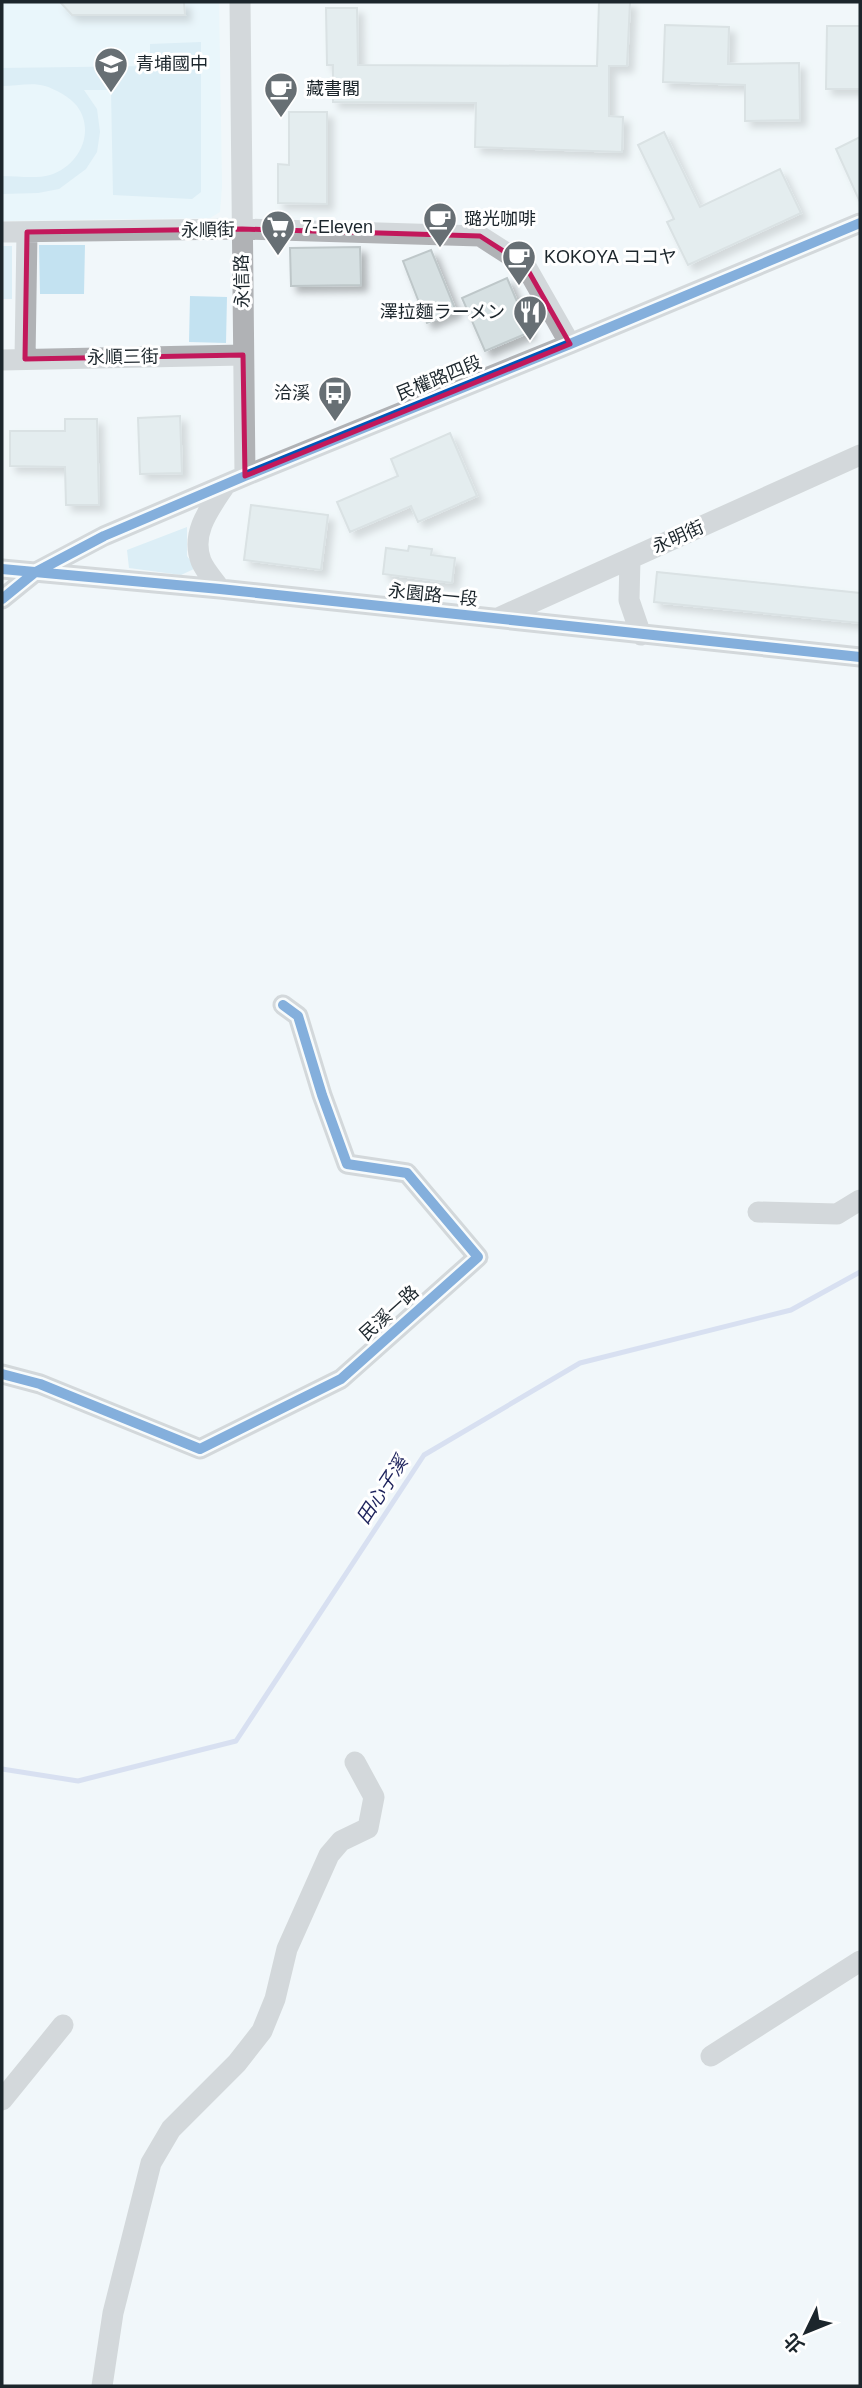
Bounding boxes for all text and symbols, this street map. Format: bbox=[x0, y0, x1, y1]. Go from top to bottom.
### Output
school or university icon: 青埔國中 bbox=[92, 45, 130, 94]
place label: 青埔國中 bbox=[136, 54, 208, 74]
cafe icon: 藏書閣 bbox=[262, 70, 300, 119]
place label: 藏書閣 bbox=[306, 79, 360, 99]
cafe icon: 璐光咖啡 bbox=[421, 200, 459, 249]
supermarket icon: 7-Eleven bbox=[259, 208, 297, 257]
place label: 璐光咖啡 bbox=[464, 209, 536, 229]
place label: 7-Eleven bbox=[302, 217, 373, 237]
street label: 永順街 bbox=[181, 220, 235, 240]
cafe icon: KOKOYA ココヤ bbox=[500, 238, 538, 287]
place label: KOKOYA ココヤ bbox=[544, 247, 677, 267]
street label: 永信路 bbox=[232, 254, 252, 308]
restaurant icon: 澤拉麵ラーメン bbox=[511, 293, 549, 342]
place label: 澤拉麵ラーメン bbox=[380, 302, 505, 322]
street label: 永順三街 bbox=[87, 346, 159, 368]
street label: 民權路四段 bbox=[394, 352, 484, 404]
bus stop icon: 洽溪 bbox=[316, 374, 354, 423]
place label: 洽溪 bbox=[274, 383, 310, 403]
street label: 永明街 bbox=[649, 517, 707, 557]
street label: 永園路一段 bbox=[387, 580, 479, 610]
street label: 民溪一路 bbox=[356, 1281, 422, 1345]
water label: 田心子溪 bbox=[352, 1450, 413, 1528]
north arrow bbox=[771, 2297, 841, 2367]
text: 北 bbox=[780, 2329, 808, 2357]

